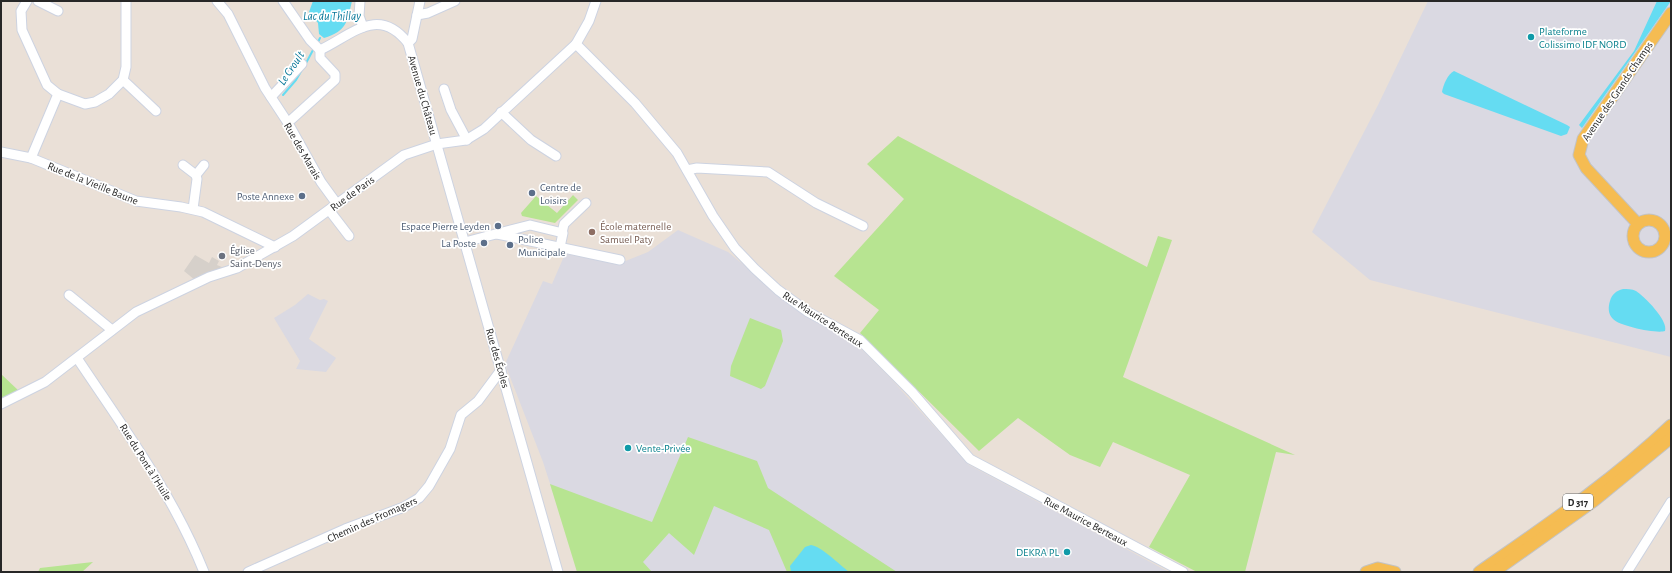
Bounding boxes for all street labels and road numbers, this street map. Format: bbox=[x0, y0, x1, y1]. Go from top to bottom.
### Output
street label: Avenue des Grands Champs bbox=[1580, 40, 1655, 143]
street label: Avenue du Château bbox=[406, 54, 439, 137]
street label: Rue des Marais bbox=[282, 121, 323, 182]
street label: Rue de la Vieille Baune bbox=[46, 160, 140, 207]
street label: Rue de Paris bbox=[328, 174, 376, 213]
street label: Rue Maurice Berteaux bbox=[781, 289, 865, 350]
street label: Rue des Écoles bbox=[484, 327, 512, 389]
street label: Rue du Pont à l'Huile bbox=[118, 422, 174, 502]
road number: D 317 bbox=[1563, 494, 1593, 510]
street label: Chemin des Fromagers bbox=[326, 495, 419, 544]
street label: Rue Maurice Berteaux bbox=[1042, 495, 1130, 548]

